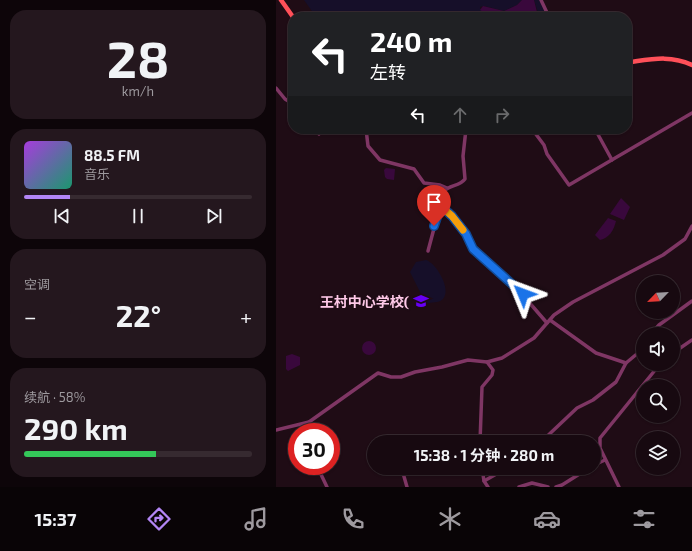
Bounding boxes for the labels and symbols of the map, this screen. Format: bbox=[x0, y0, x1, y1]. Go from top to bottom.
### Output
pin bbox=[417, 185, 451, 226]
position arrow bbox=[502, 273, 544, 315]
north arrow bbox=[636, 275, 680, 319]
school or university icon: 王村中心学校( bbox=[412, 292, 430, 310]
place label: 王村中心学校( bbox=[320, 293, 409, 310]
speed limit sign: 30 bbox=[288, 423, 340, 475]

